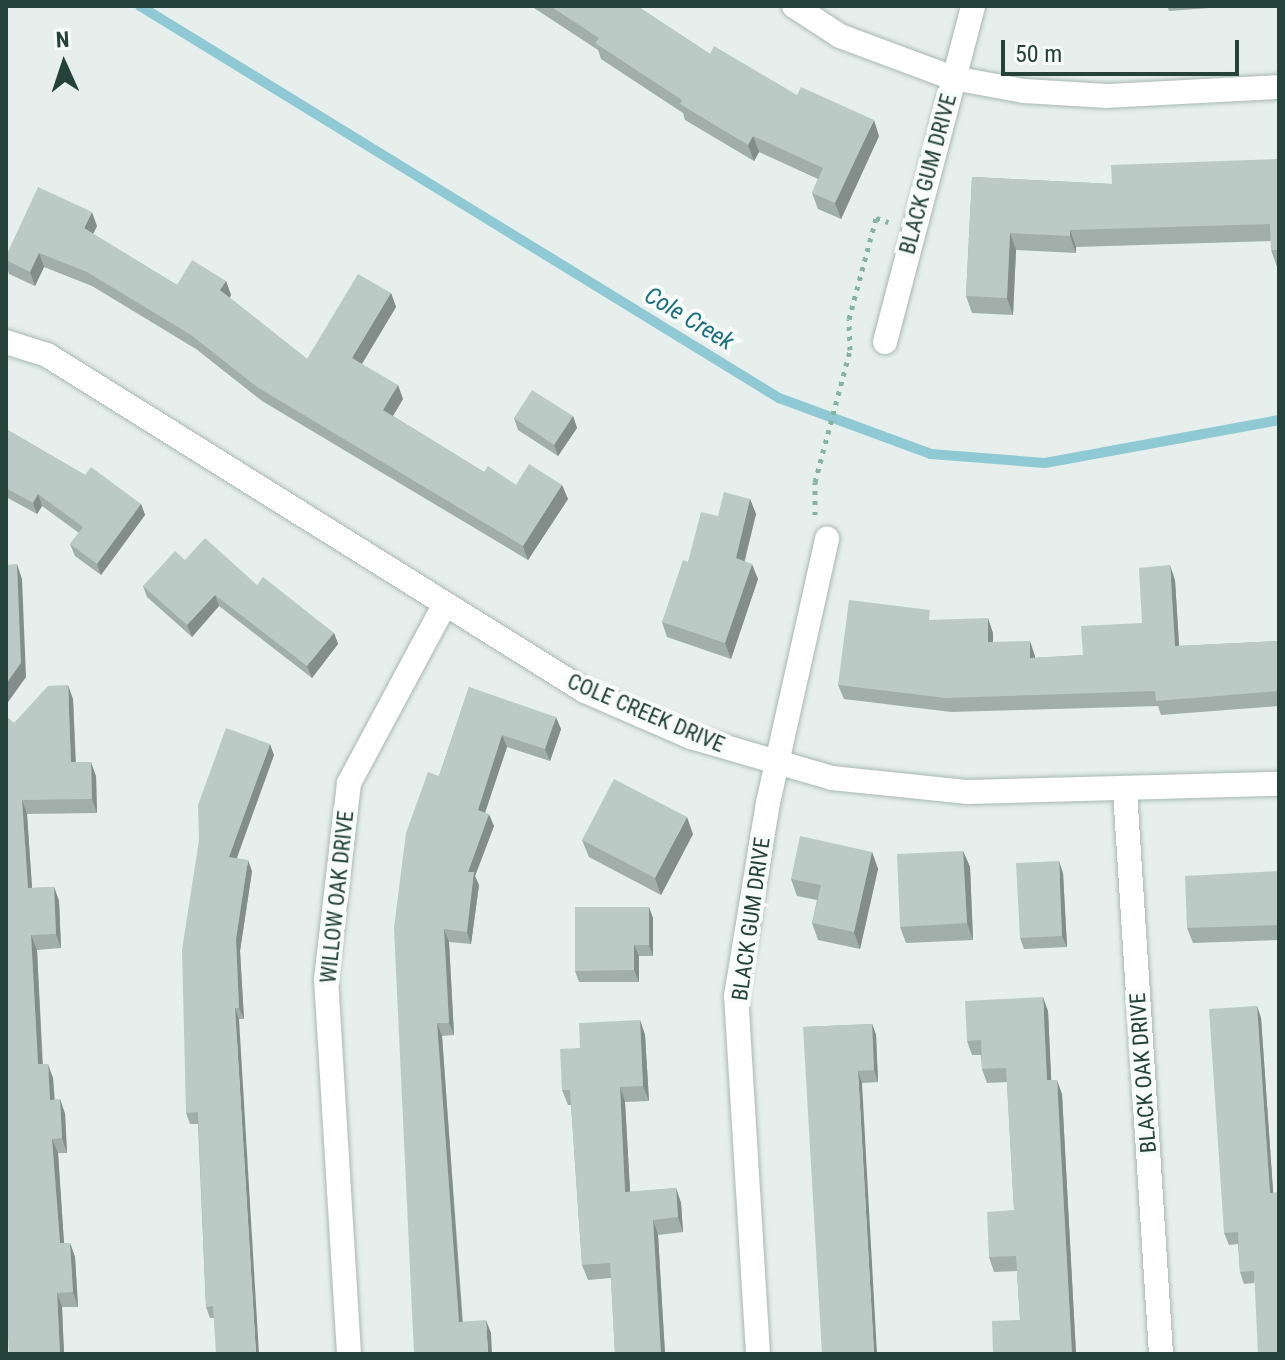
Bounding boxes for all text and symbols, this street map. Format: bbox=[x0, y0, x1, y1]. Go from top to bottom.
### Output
north arrow bbox=[24, 24, 104, 104]
scale bar bbox=[1005, 24, 1243, 74]
text: N bbox=[55, 27, 70, 52]
text: 50 m bbox=[1015, 40, 1062, 68]
street label: BLACK GUM DRIVE bbox=[894, 91, 962, 257]
water label: Cole Creek bbox=[639, 281, 739, 357]
street label: COLE CREEK DRIVE bbox=[563, 668, 729, 758]
street label: WILLOW OAK DRIVE bbox=[315, 809, 359, 985]
street label: BLACK GUM DRIVE bbox=[726, 836, 776, 1002]
street label: BLACK OAK DRIVE bbox=[1124, 992, 1162, 1154]

